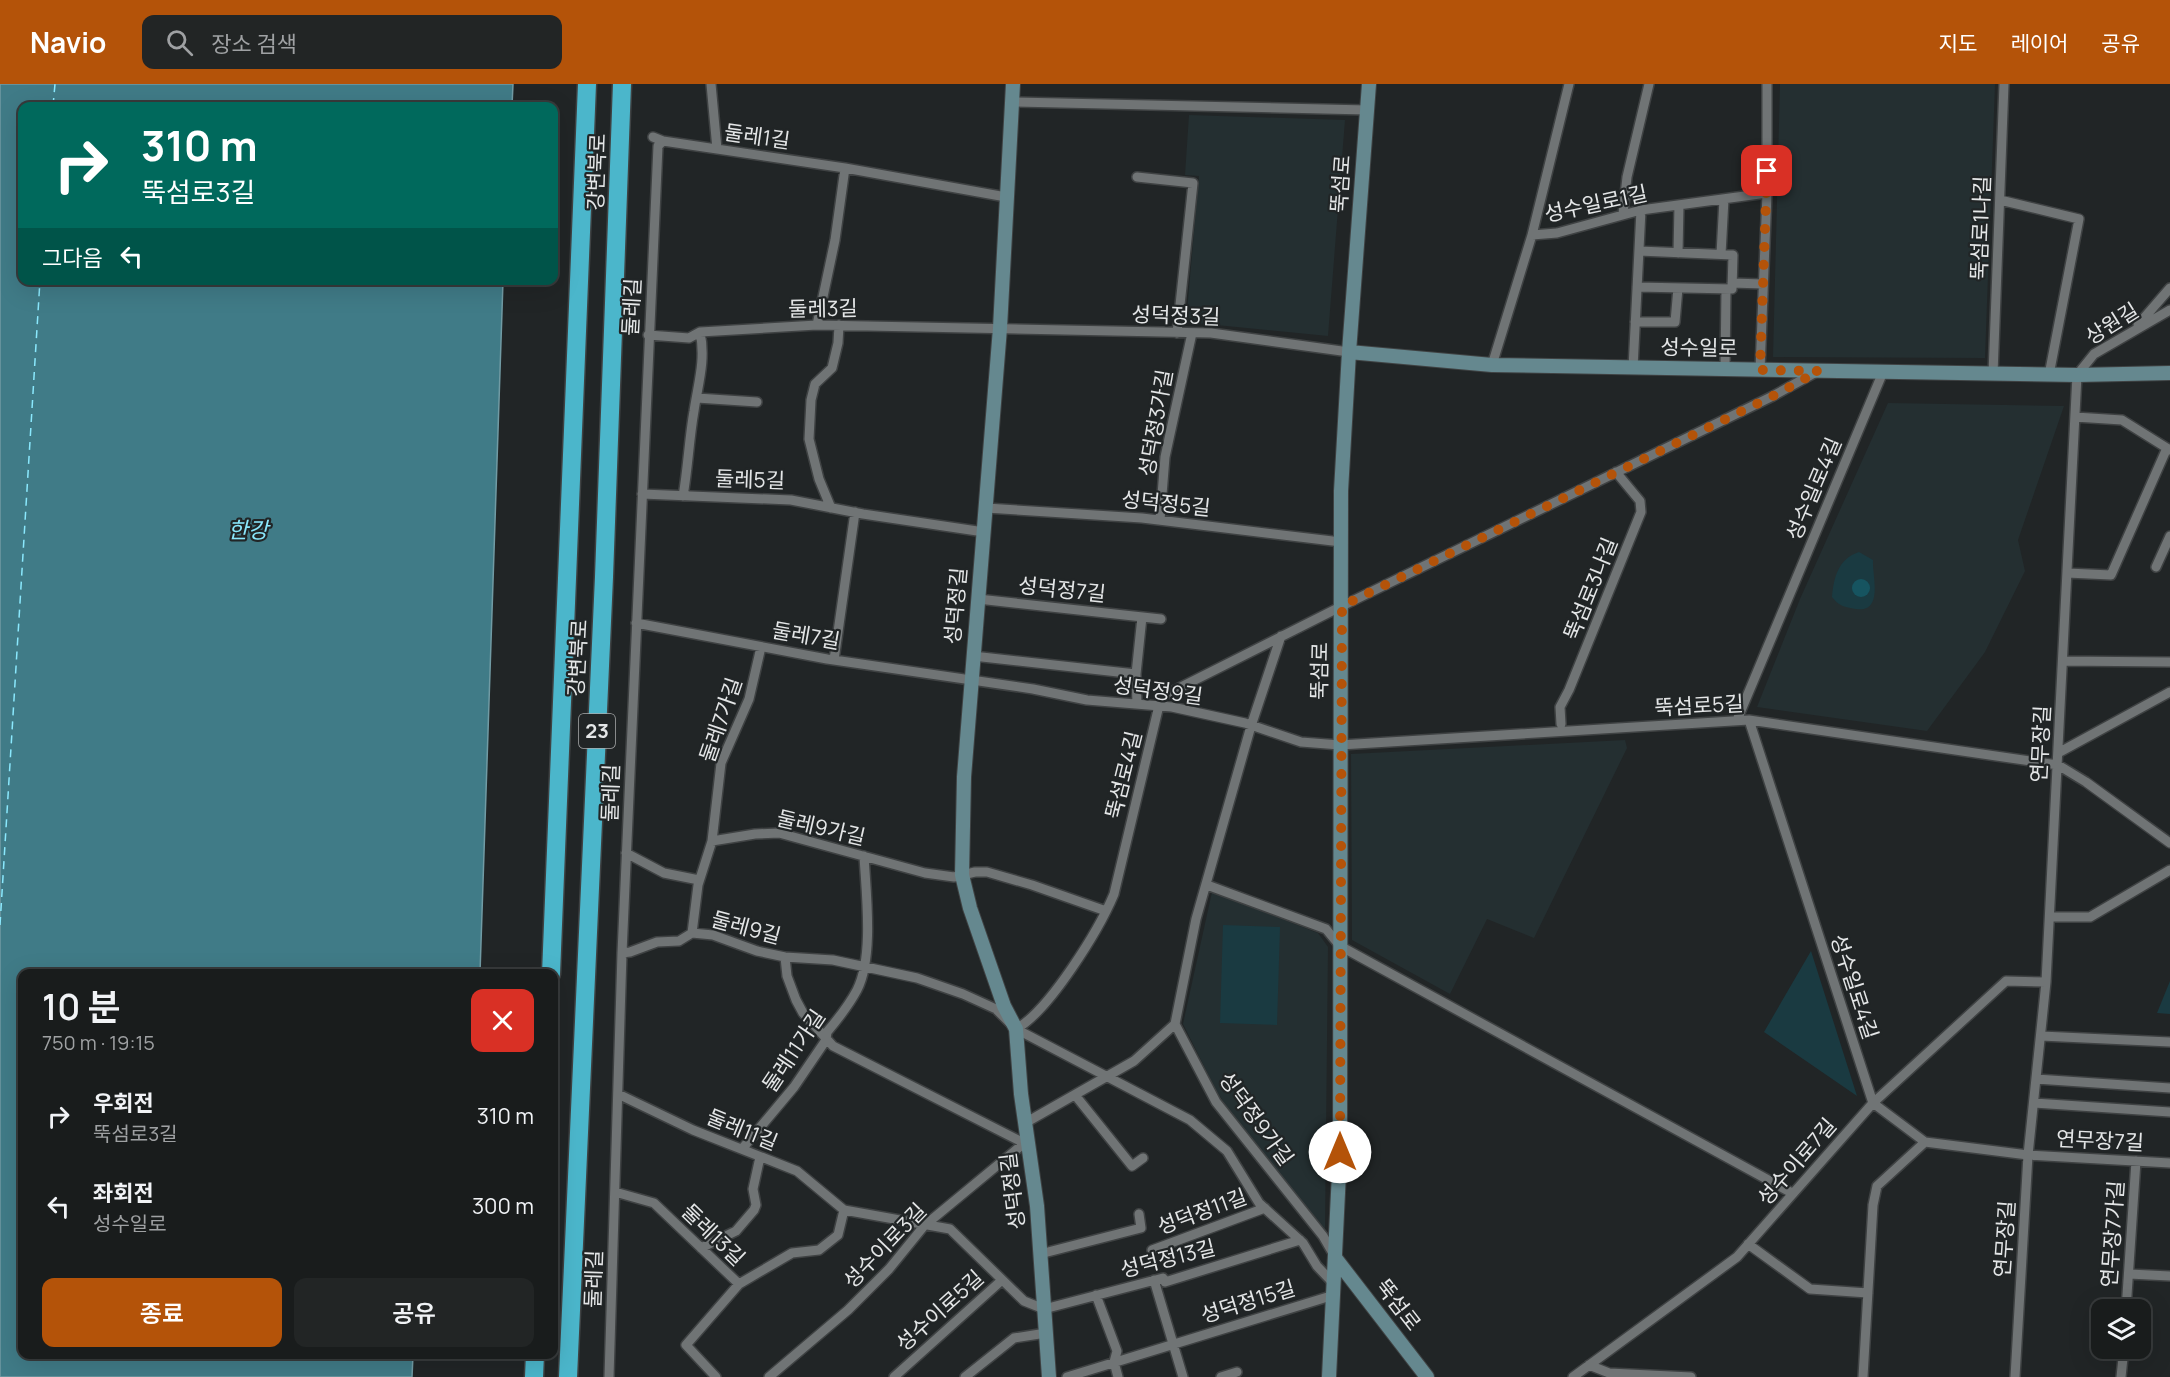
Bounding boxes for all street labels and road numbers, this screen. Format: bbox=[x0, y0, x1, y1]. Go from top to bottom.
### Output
street label: 둘레1길 bbox=[722, 118, 792, 154]
street label: 강변북로 bbox=[581, 133, 611, 211]
street label: 뚝섬로 bbox=[1324, 154, 1356, 214]
street label: 뚝섬로1나길 bbox=[1964, 175, 1996, 281]
street label: 성수일로1길 bbox=[1542, 178, 1650, 228]
street label: 둘레길 bbox=[616, 277, 646, 337]
street label: 둘레3길 bbox=[788, 293, 858, 323]
street label: 상원길 bbox=[2079, 296, 2143, 350]
street label: 성덕정3길 bbox=[1131, 299, 1221, 331]
street label: 성수일로 bbox=[1660, 332, 1738, 362]
street label: 성덕정3가길 bbox=[1132, 367, 1178, 479]
street label: 성수일로4길 bbox=[1779, 433, 1847, 544]
street label: 둘레5길 bbox=[715, 464, 786, 494]
street label: 성덕정5길 bbox=[1120, 484, 1212, 522]
street label: 뚝섬로3나길 bbox=[1557, 533, 1623, 644]
street label: 성덕정길 bbox=[938, 566, 972, 646]
street label: 성덕정7길 bbox=[1017, 570, 1107, 608]
street label: 둘레7길 bbox=[770, 615, 842, 655]
street label: 강변북로 bbox=[561, 619, 593, 697]
street label: 뚝섬로 bbox=[1304, 642, 1334, 700]
street label: 성덕정9길 bbox=[1111, 670, 1205, 710]
street label: 둘레7가길 bbox=[693, 674, 748, 766]
street label: 뚝섬로5길 bbox=[1654, 689, 1744, 721]
street label: 연무장길 bbox=[2024, 705, 2056, 783]
road number: 23 bbox=[579, 714, 615, 748]
street label: 뚝섬로4길 bbox=[1099, 728, 1147, 822]
street label: 둘레길 bbox=[595, 764, 625, 822]
street label: 둘레9가길 bbox=[774, 803, 868, 851]
street label: 둘레9길 bbox=[708, 904, 784, 950]
street label: 성수일로4길 bbox=[1825, 931, 1885, 1043]
street label: 둘레11가길 bbox=[755, 1004, 831, 1097]
street label: 성덕정9가길 bbox=[1213, 1066, 1300, 1171]
street label: 둘레11길 bbox=[703, 1102, 782, 1156]
street label: 성수이로7길 bbox=[1751, 1112, 1842, 1211]
street label: 연무장7길 bbox=[2055, 1124, 2145, 1156]
street label: 성덕정길 bbox=[993, 1151, 1031, 1231]
street label: 연무장7가길 bbox=[2094, 1180, 2130, 1288]
street label: 성덕정11길 bbox=[1153, 1182, 1250, 1240]
street label: 둘레13길 bbox=[676, 1197, 751, 1271]
street label: 성수이로3길 bbox=[837, 1197, 932, 1294]
street label: 연무장길 bbox=[1987, 1199, 2021, 1278]
street label: 성덕정13길 bbox=[1117, 1233, 1218, 1283]
street label: 둘레길 bbox=[578, 1250, 608, 1308]
street label: 성수이로5길 bbox=[890, 1263, 989, 1357]
street label: 성덕정15길 bbox=[1197, 1273, 1298, 1329]
street label: 뚝섬로 bbox=[1370, 1273, 1428, 1336]

